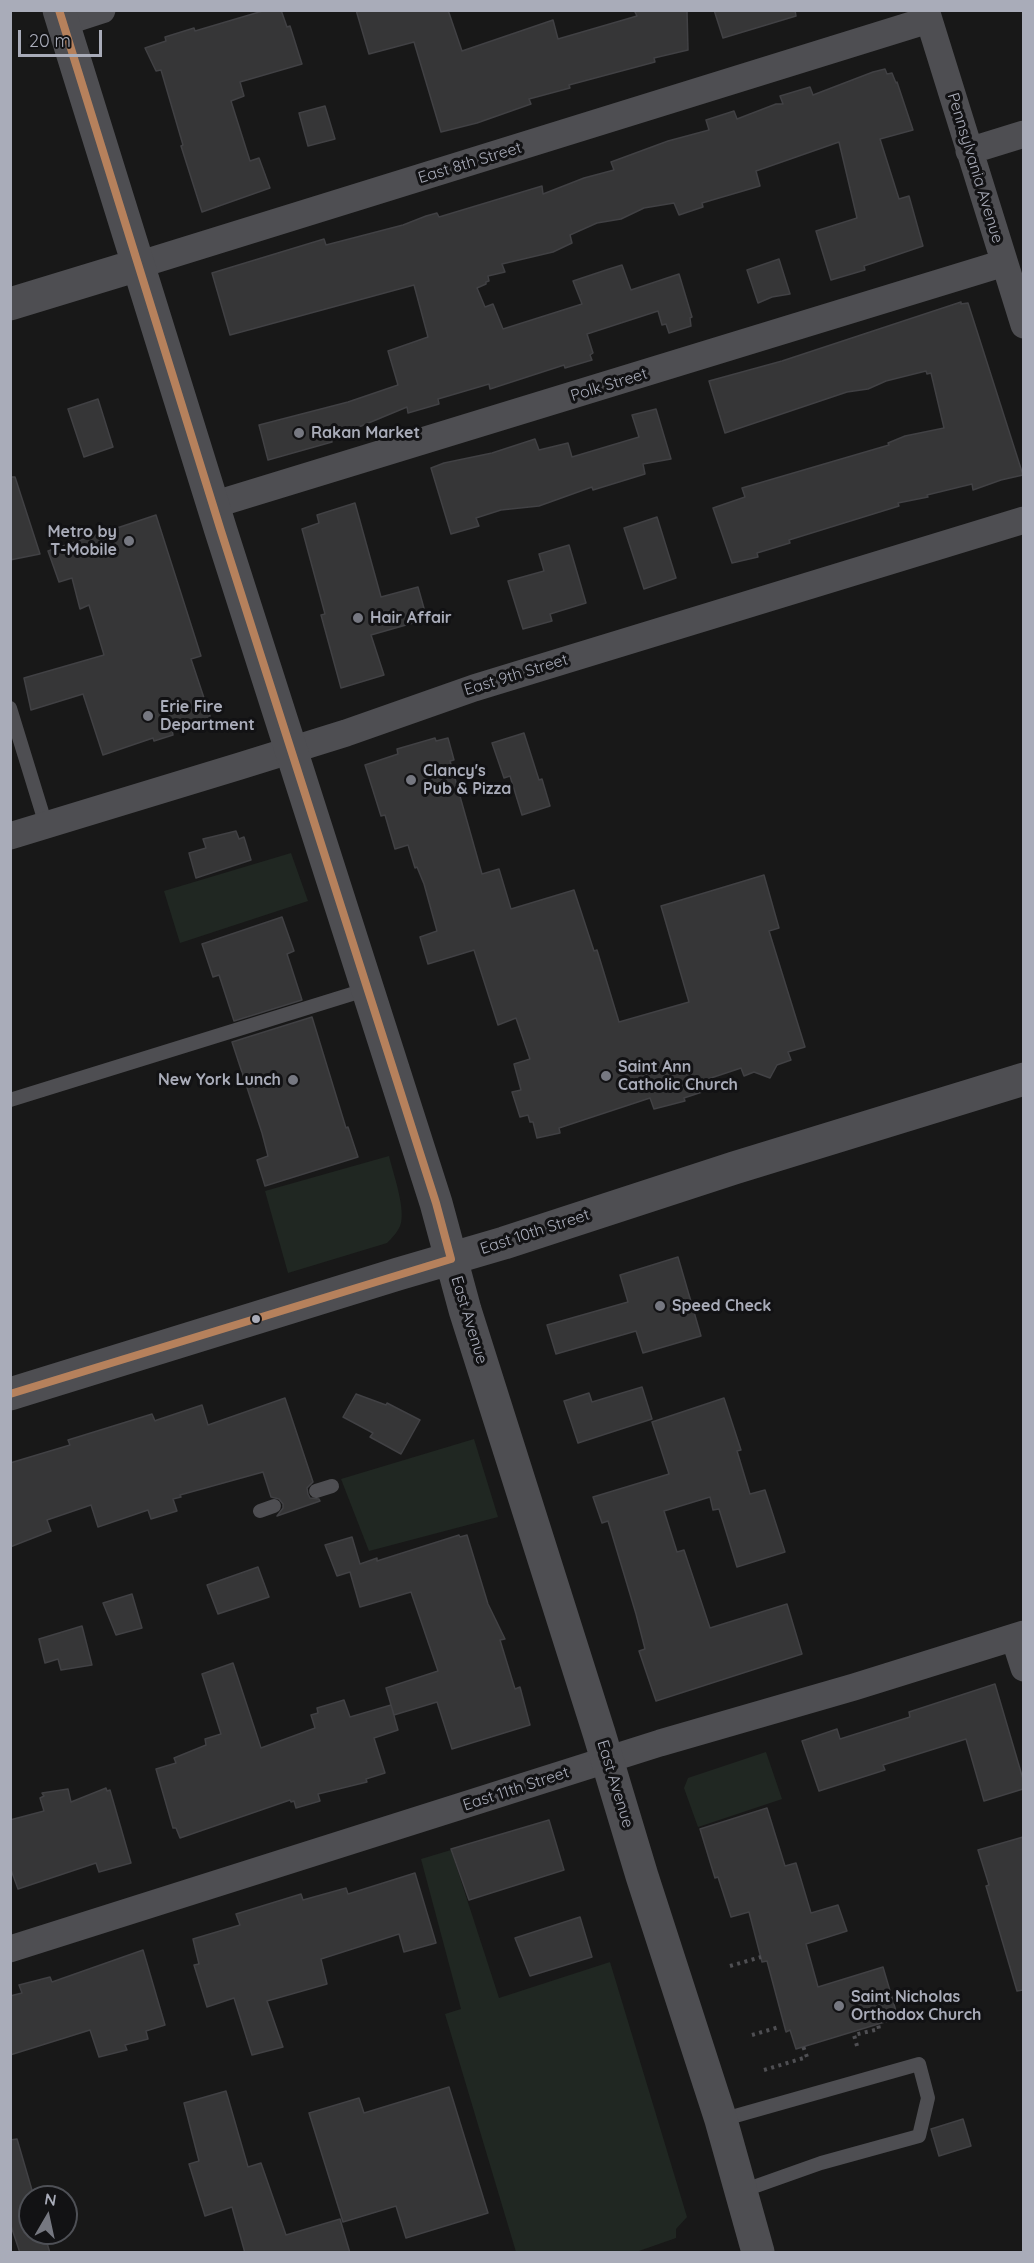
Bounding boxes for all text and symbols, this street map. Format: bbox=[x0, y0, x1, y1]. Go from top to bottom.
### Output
scale bar bbox=[21, 18, 105, 56]
text: 20 m bbox=[29, 29, 71, 52]
street label: Pennsylvania Avenue bbox=[943, 90, 1007, 246]
street label: East 8th Street bbox=[416, 138, 524, 188]
street label: Polk Street bbox=[568, 364, 650, 406]
place label: Rakan Market bbox=[311, 423, 420, 443]
marker: Rakan Market bbox=[292, 426, 306, 440]
place label: Metro by T-Mobile bbox=[47, 522, 117, 560]
marker: Metro by T-Mobile bbox=[122, 534, 136, 548]
place label: Hair Affair bbox=[370, 608, 452, 628]
marker: Hair Affair bbox=[351, 611, 365, 625]
street label: East 9th Street bbox=[462, 650, 570, 700]
place label: Erie Fire Department bbox=[160, 697, 255, 735]
marker: Erie Fire Department bbox=[141, 709, 155, 723]
place label: Clancy's Pub & Pizza bbox=[423, 761, 511, 799]
marker: Clancy's Pub & Pizza bbox=[404, 773, 418, 787]
place label: Saint Ann Catholic Church bbox=[618, 1057, 738, 1095]
marker: Saint Ann Catholic Church bbox=[599, 1069, 613, 1083]
place label: New York Lunch bbox=[158, 1070, 281, 1090]
marker: New York Lunch bbox=[286, 1073, 300, 1087]
street label: East 10th Street bbox=[478, 1205, 592, 1259]
street label: East Avenue bbox=[447, 1274, 491, 1366]
place label: Speed Check bbox=[672, 1296, 771, 1316]
marker: Speed Check bbox=[653, 1299, 667, 1313]
unlabelled marker bbox=[250, 1313, 262, 1325]
street label: East Avenue bbox=[593, 1738, 637, 1830]
street label: East 11th Street bbox=[460, 1763, 572, 1815]
place label: Saint Nicholas Orthodox Church bbox=[851, 1987, 981, 2025]
marker: Saint Nicholas Orthodox Church bbox=[832, 1999, 846, 2013]
north arrow bbox=[18, 2185, 78, 2245]
text: N bbox=[43, 2188, 58, 2210]

